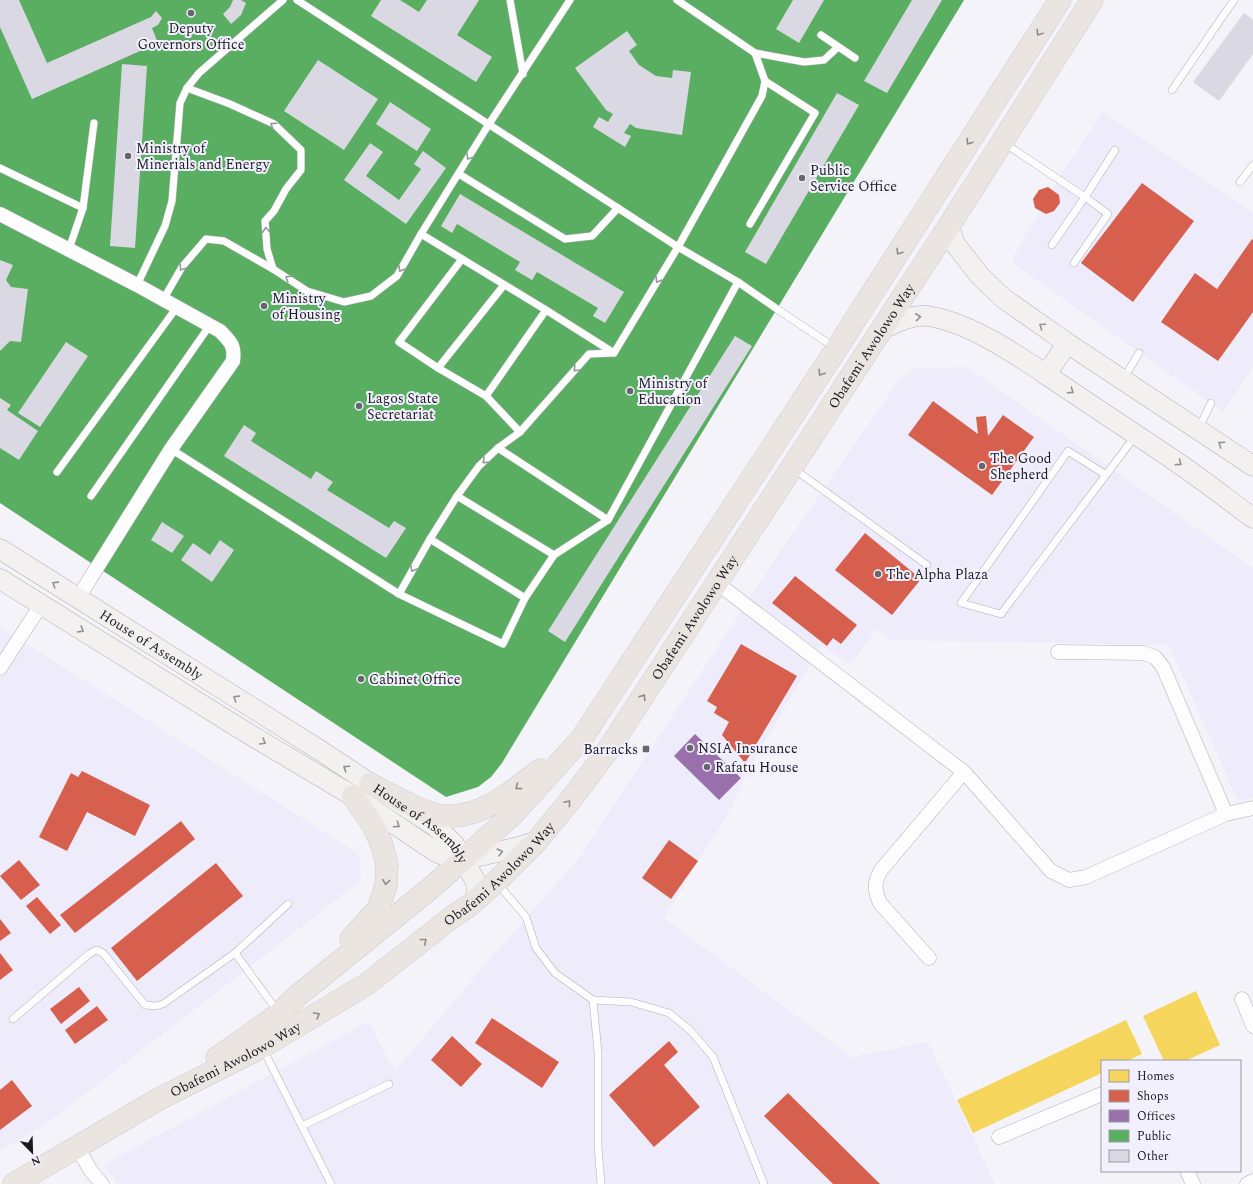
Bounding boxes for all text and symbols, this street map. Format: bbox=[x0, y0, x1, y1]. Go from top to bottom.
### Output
marker: Deputy Governors Office bbox=[186, 8, 196, 18]
place label: Deputy Governors Office bbox=[137, 18, 245, 55]
one-way arrow bbox=[1036, 29, 1044, 36]
one-way arrow bbox=[270, 122, 277, 130]
place label: Ministry of Minerials and Energy bbox=[136, 138, 271, 175]
one-way arrow bbox=[966, 138, 974, 145]
marker: Ministry of Minerials and Energy bbox=[123, 151, 133, 161]
one-way arrow bbox=[466, 153, 473, 160]
place label: Public Service Office bbox=[810, 160, 897, 197]
marker: Public Service Office bbox=[797, 173, 807, 183]
one-way arrow bbox=[261, 227, 270, 233]
one-way arrow bbox=[896, 248, 904, 255]
one-way arrow bbox=[180, 263, 187, 270]
one-way arrow bbox=[399, 265, 406, 272]
one-way arrow bbox=[285, 276, 292, 283]
one-way arrow bbox=[656, 276, 663, 283]
street label: Obafemi Awolowo Way bbox=[822, 278, 920, 413]
place label: Ministry of Housing bbox=[272, 288, 341, 325]
marker: Ministry of Housing bbox=[259, 301, 269, 311]
one-way arrow bbox=[915, 312, 922, 321]
one-way arrow bbox=[1039, 323, 1046, 331]
one-way arrow bbox=[573, 364, 580, 372]
one-way arrow bbox=[818, 369, 826, 376]
place label: Ministry of Education bbox=[638, 373, 709, 410]
marker: Ministry of Education bbox=[625, 386, 635, 396]
one-way arrow bbox=[1066, 387, 1073, 394]
place label: Lagos State Secretariat bbox=[367, 388, 439, 425]
marker: Lagos State Secretariat bbox=[354, 401, 364, 411]
one-way arrow bbox=[1218, 442, 1225, 449]
place label: The Good Shepherd bbox=[990, 448, 1052, 485]
one-way arrow bbox=[482, 456, 489, 463]
one-way arrow bbox=[1174, 458, 1181, 465]
marker: The Good Shepherd bbox=[977, 461, 987, 471]
street label: Obafemi Awolowo Way bbox=[646, 550, 743, 684]
place label: The Alpha Plaza bbox=[886, 564, 988, 585]
one-way arrow bbox=[410, 565, 418, 572]
marker: The Alpha Plaza bbox=[873, 569, 883, 579]
one-way arrow bbox=[52, 581, 59, 589]
street label: House of Assembly bbox=[96, 604, 208, 686]
one-way arrow bbox=[77, 625, 84, 632]
place label: Cabinet Office bbox=[369, 669, 461, 690]
marker: Cabinet Office bbox=[356, 674, 366, 684]
one-way arrow bbox=[638, 694, 646, 701]
one-way arrow bbox=[233, 696, 240, 703]
one-way arrow bbox=[259, 738, 266, 745]
place label: NSIA Insurance bbox=[698, 738, 798, 759]
place label: Barracks bbox=[584, 739, 638, 760]
marker: NSIA Insurance bbox=[685, 743, 695, 753]
marker: Barracks bbox=[641, 744, 651, 754]
place label: Rafatu House bbox=[715, 757, 799, 778]
marker: Rafatu House bbox=[702, 762, 712, 772]
one-way arrow bbox=[343, 766, 350, 773]
street label: House of Assembly bbox=[369, 778, 474, 868]
one-way arrow bbox=[515, 782, 522, 789]
one-way arrow bbox=[563, 801, 570, 808]
street label: Obafemi Awolowo Way bbox=[439, 816, 560, 931]
one-way arrow bbox=[393, 821, 400, 828]
one-way arrow bbox=[496, 848, 503, 857]
one-way arrow bbox=[381, 879, 390, 885]
one-way arrow bbox=[419, 938, 426, 945]
one-way arrow bbox=[313, 1012, 320, 1019]
street label: Obafemi Awolowo Way bbox=[166, 1015, 306, 1102]
legend bbox=[1101, 1060, 1241, 1172]
text: Homes bbox=[1137, 1067, 1175, 1086]
text: Shops bbox=[1137, 1087, 1169, 1106]
text: Offices bbox=[1137, 1107, 1176, 1126]
text: Public bbox=[1137, 1127, 1171, 1146]
north arrow bbox=[12, 1132, 52, 1172]
text: Other bbox=[1137, 1147, 1169, 1166]
text: N bbox=[28, 1151, 43, 1170]

